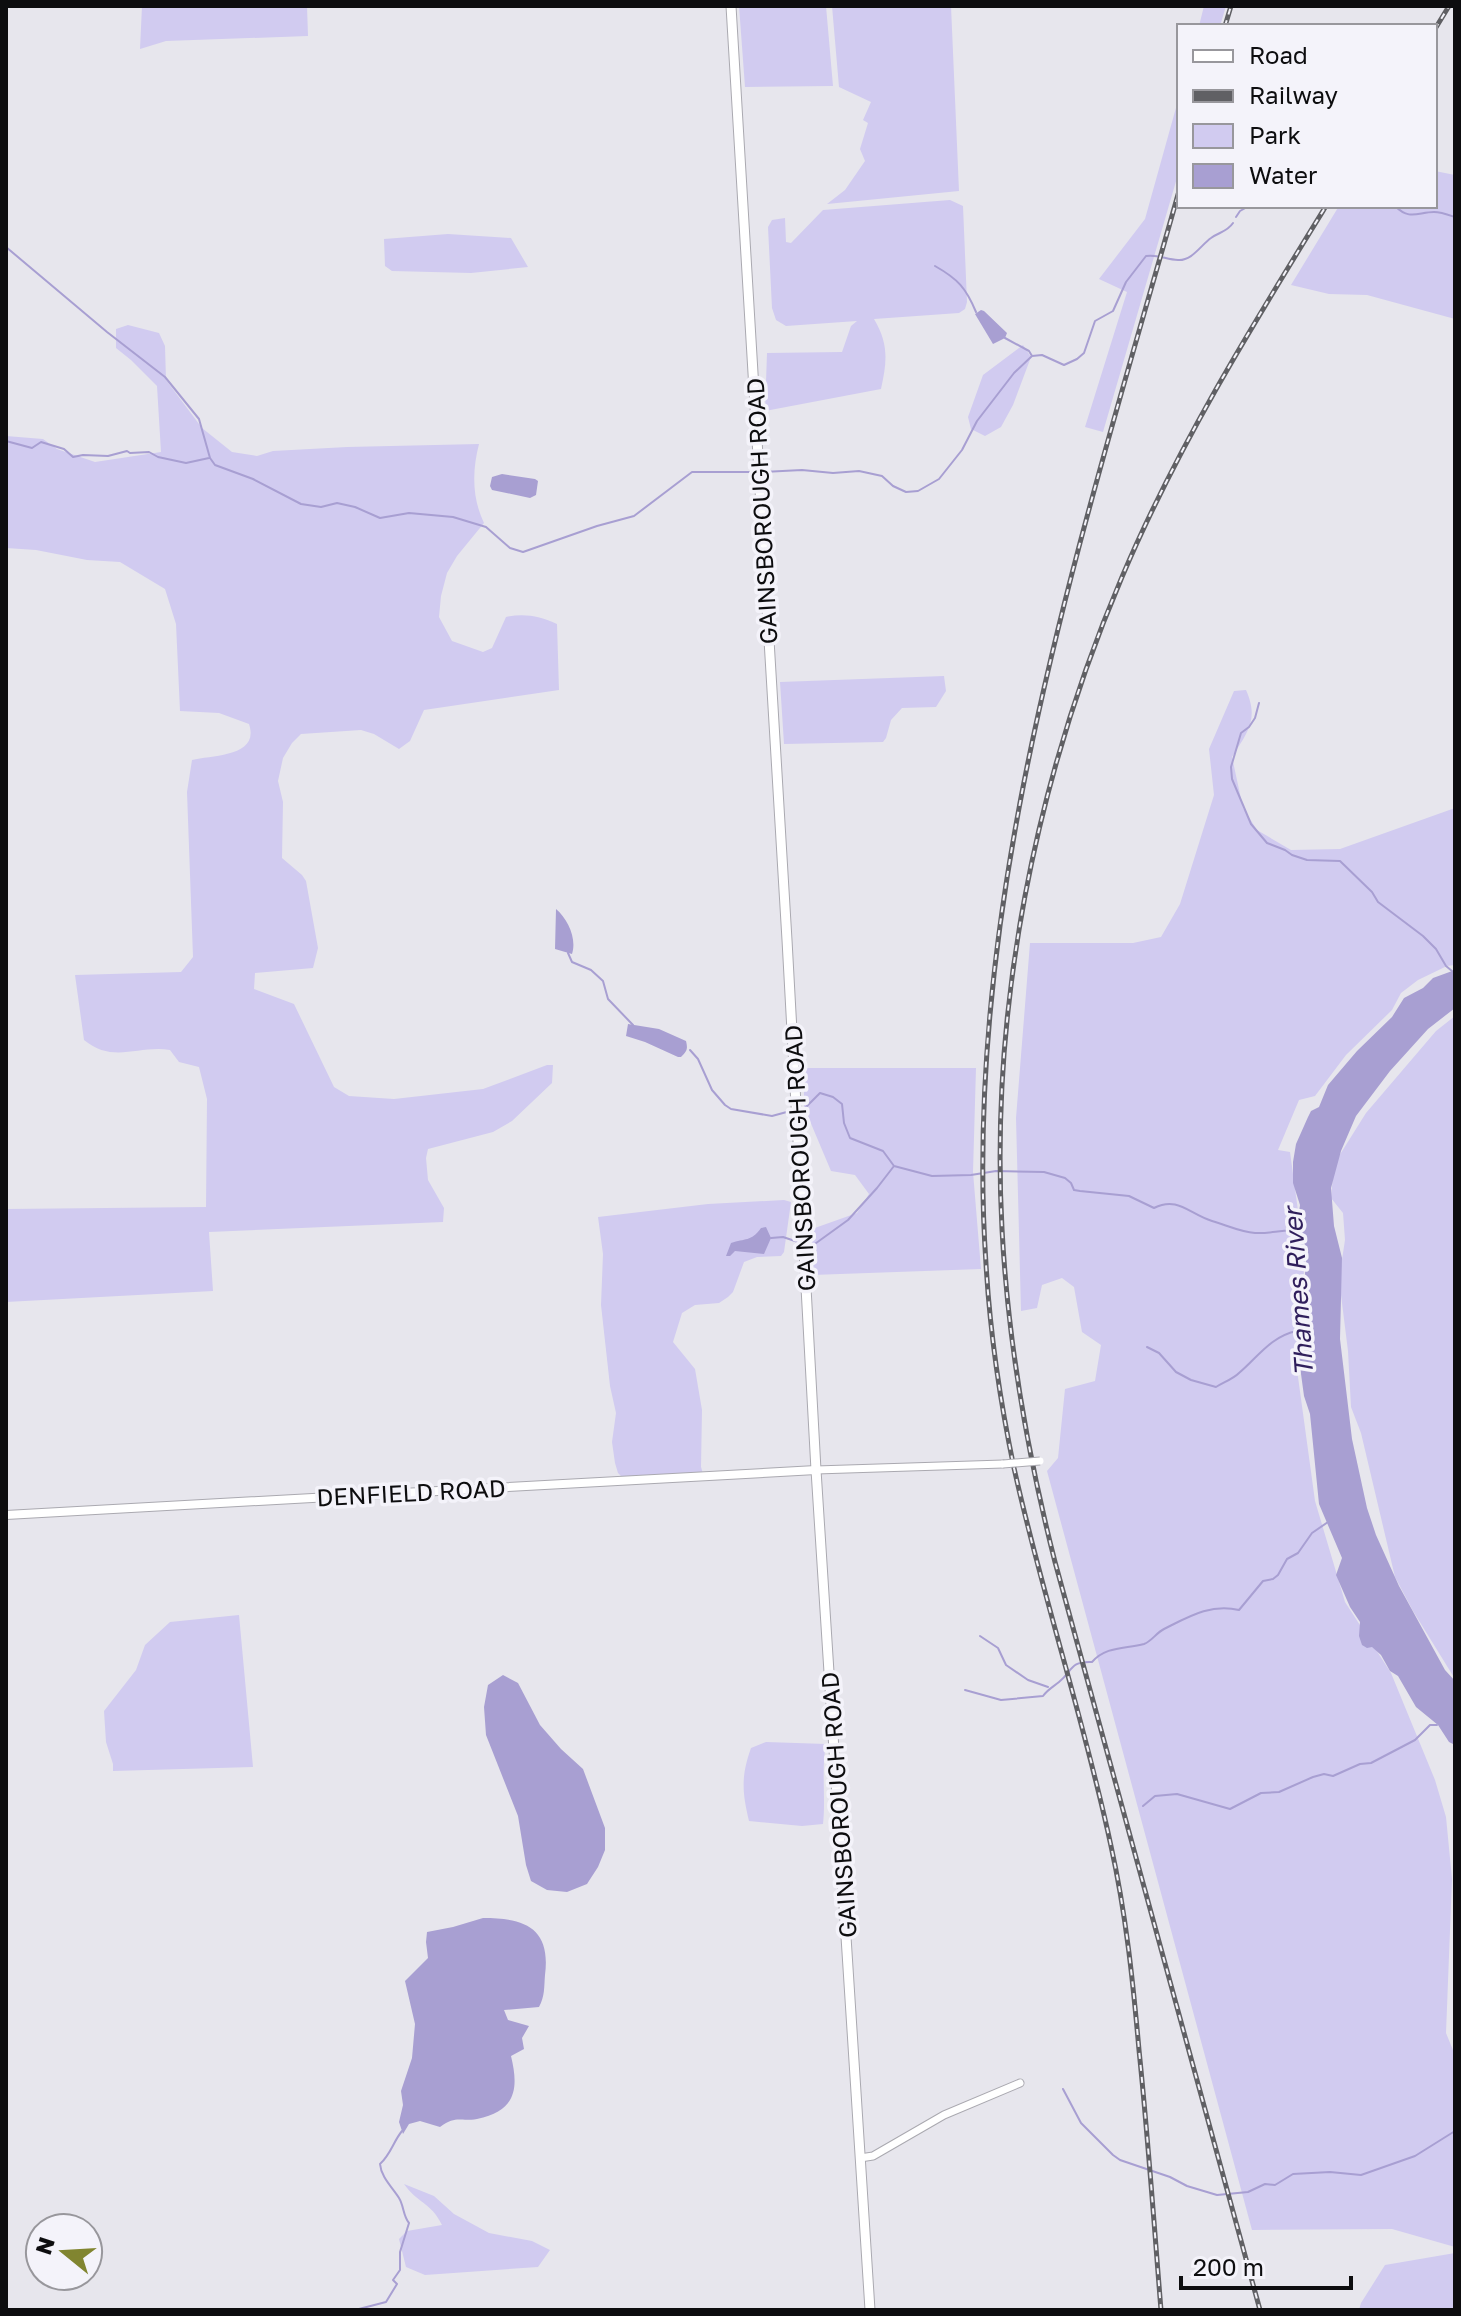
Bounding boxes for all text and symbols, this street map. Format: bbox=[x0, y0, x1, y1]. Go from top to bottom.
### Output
legend bbox=[1177, 24, 1437, 208]
text: Road bbox=[1249, 40, 1308, 69]
text: Railway bbox=[1249, 80, 1338, 109]
text: Park bbox=[1249, 120, 1301, 149]
text: Water bbox=[1249, 160, 1317, 189]
street label: GAINSBOROUGH ROAD bbox=[740, 377, 782, 645]
street label: GAINSBOROUGH ROAD bbox=[778, 1024, 820, 1292]
water label: Thames River bbox=[1276, 1203, 1319, 1377]
street label: DENFIELD ROAD bbox=[316, 1473, 506, 1511]
street label: GAINSBOROUGH ROAD bbox=[814, 1671, 862, 1939]
north arrow bbox=[24, 2212, 104, 2292]
text: N bbox=[29, 2234, 60, 2258]
scale bar bbox=[1181, 2240, 1351, 2290]
text: 200 m bbox=[1193, 2252, 1264, 2281]

